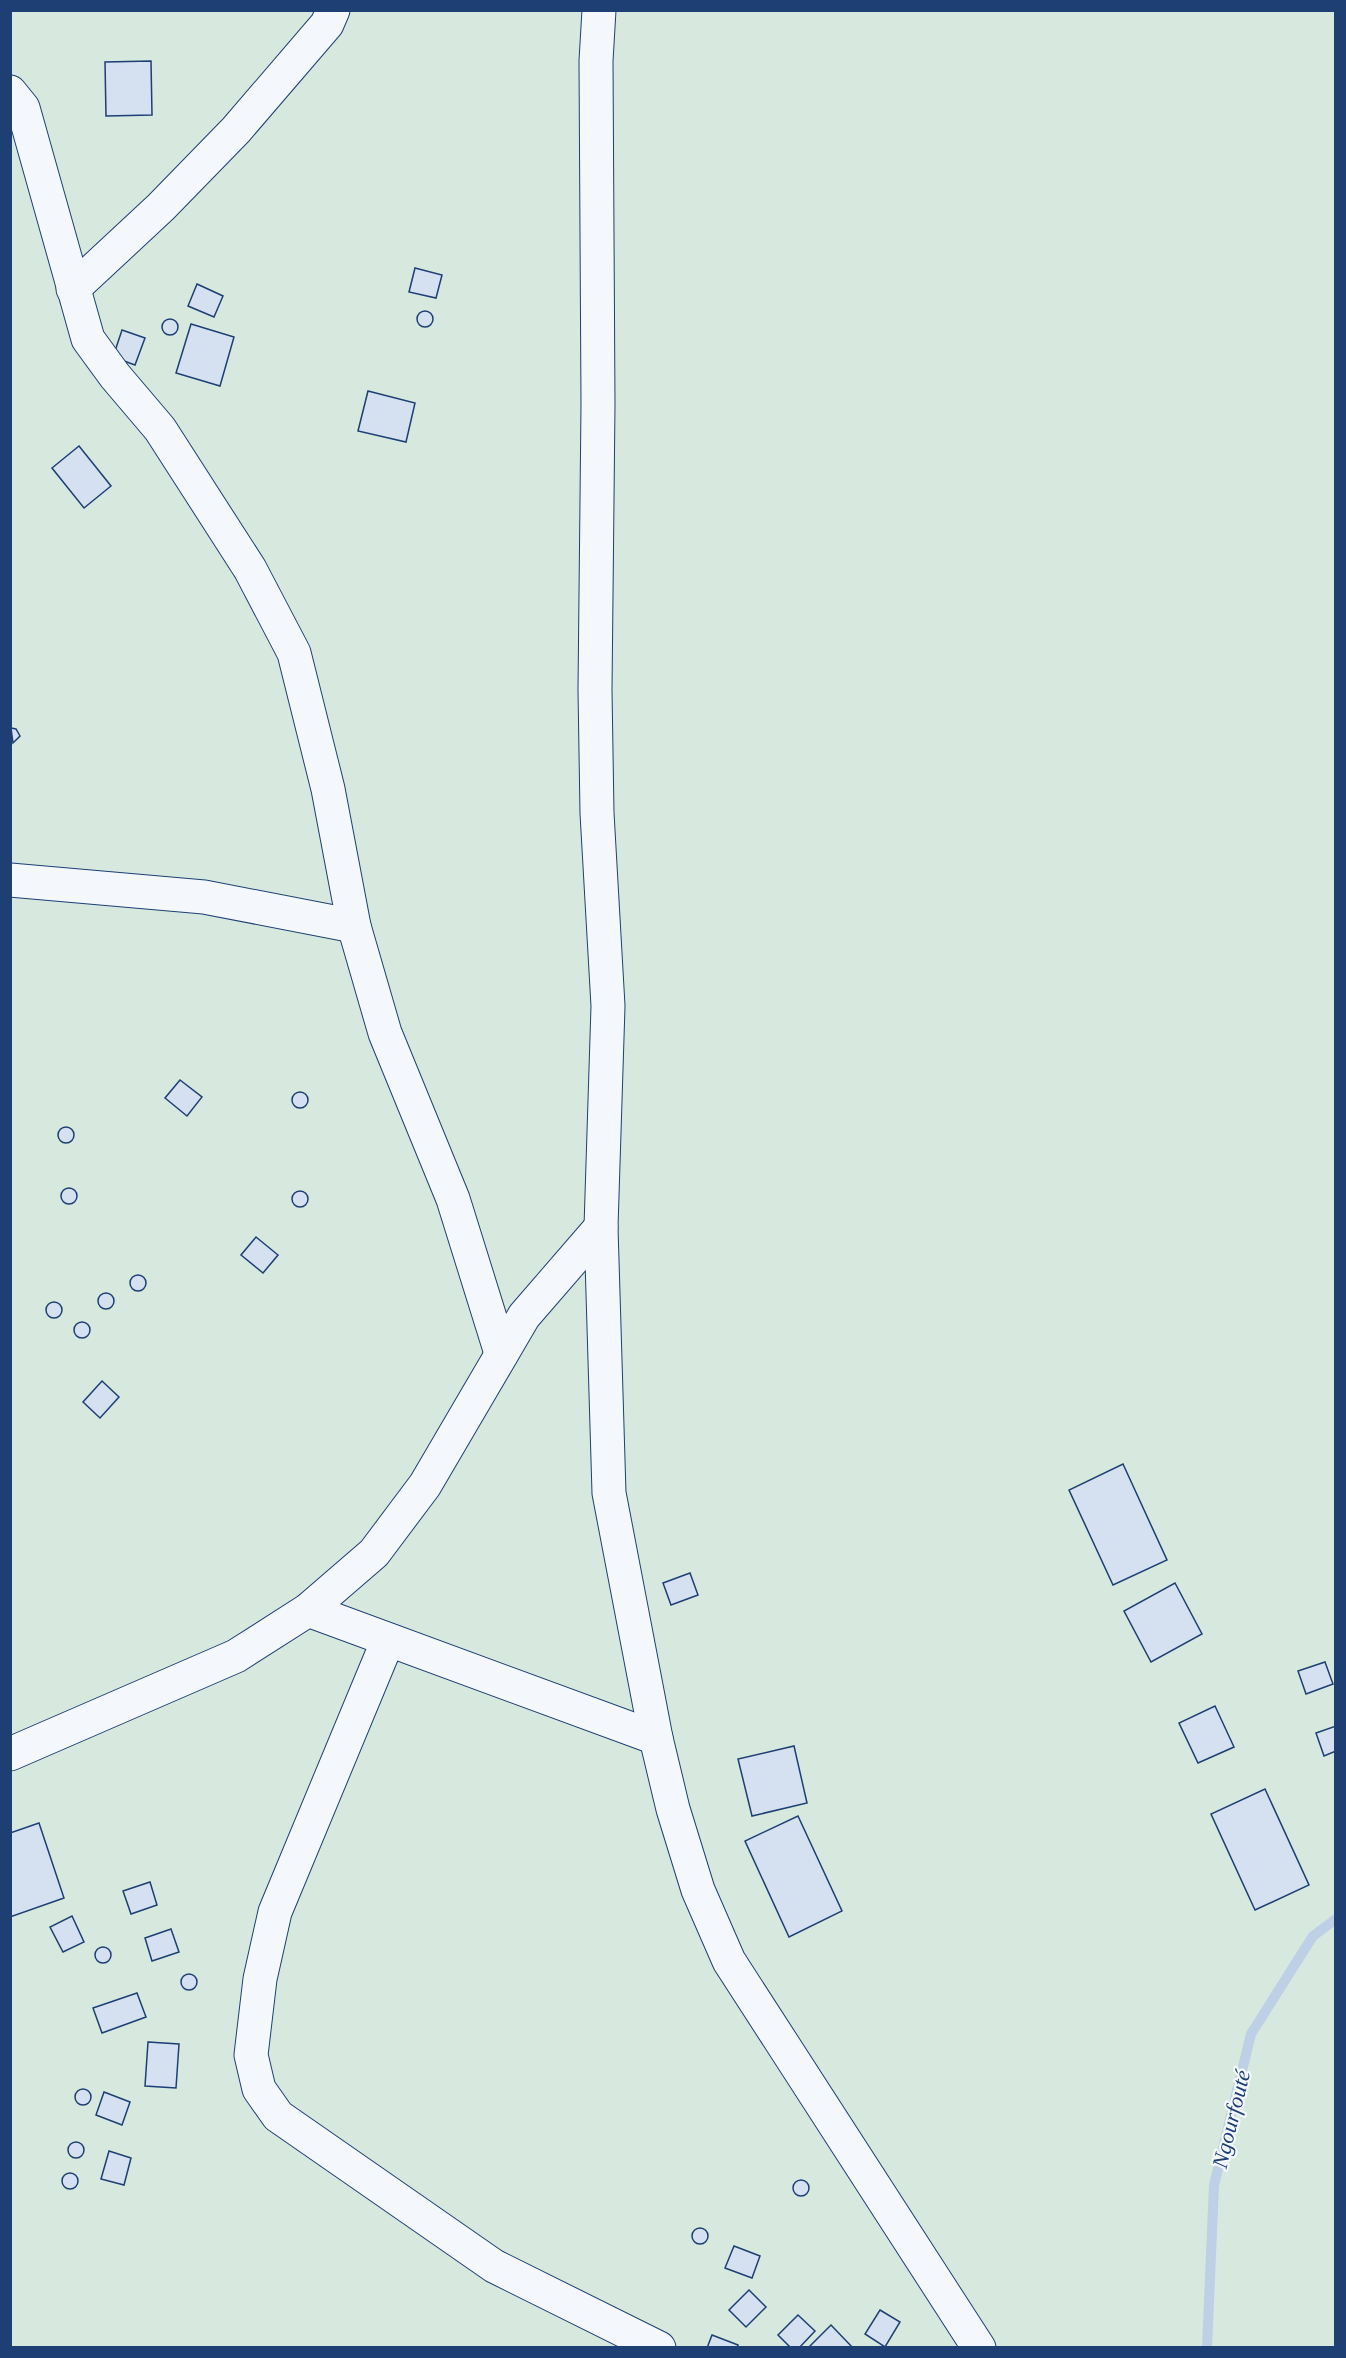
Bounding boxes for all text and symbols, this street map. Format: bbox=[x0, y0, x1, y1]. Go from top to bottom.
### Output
water label: Ngourfouté bbox=[1207, 2066, 1256, 2172]

